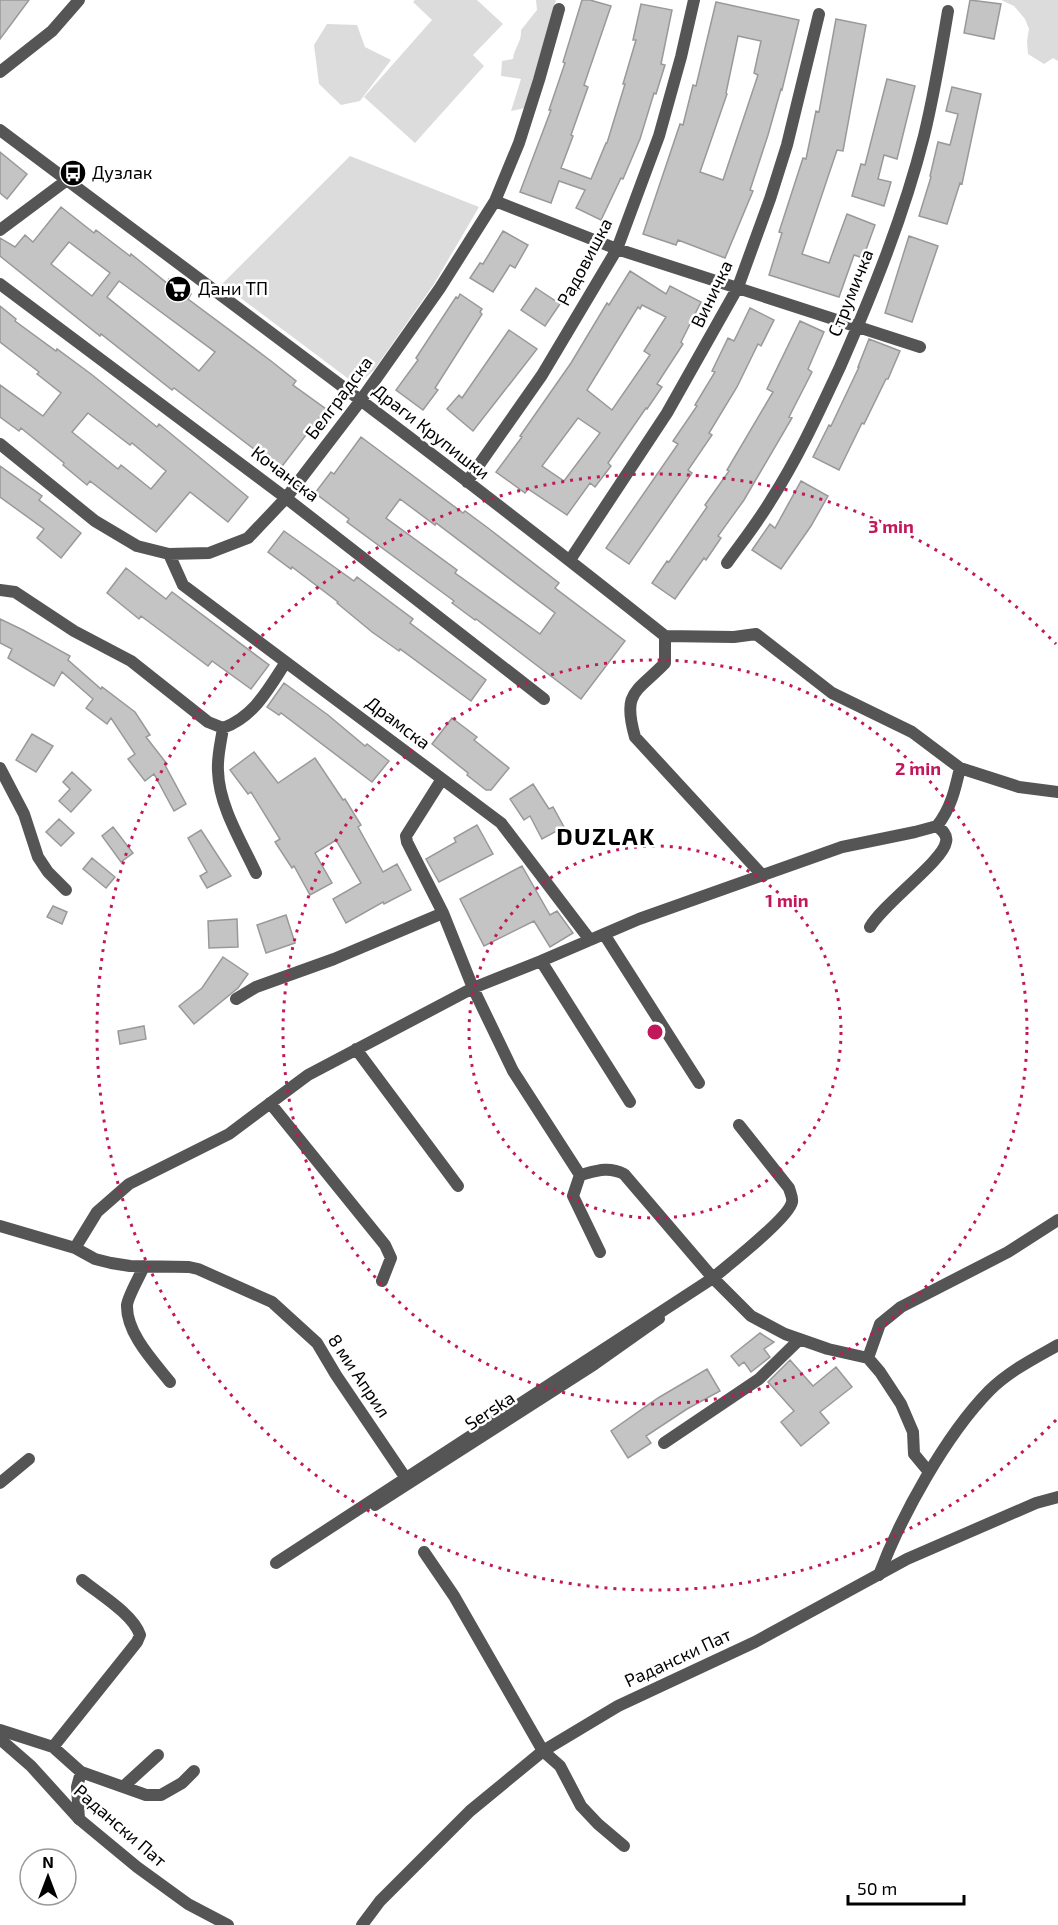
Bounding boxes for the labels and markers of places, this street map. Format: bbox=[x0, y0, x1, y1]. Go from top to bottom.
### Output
bus stop icon: Дузлак bbox=[58, 158, 88, 188]
place label: Дузлак bbox=[92, 161, 153, 183]
supermarket icon: Дани ТП bbox=[163, 274, 193, 304]
place label: Дани ТП bbox=[198, 277, 268, 299]
centre of rings bbox=[645, 1022, 665, 1042]

